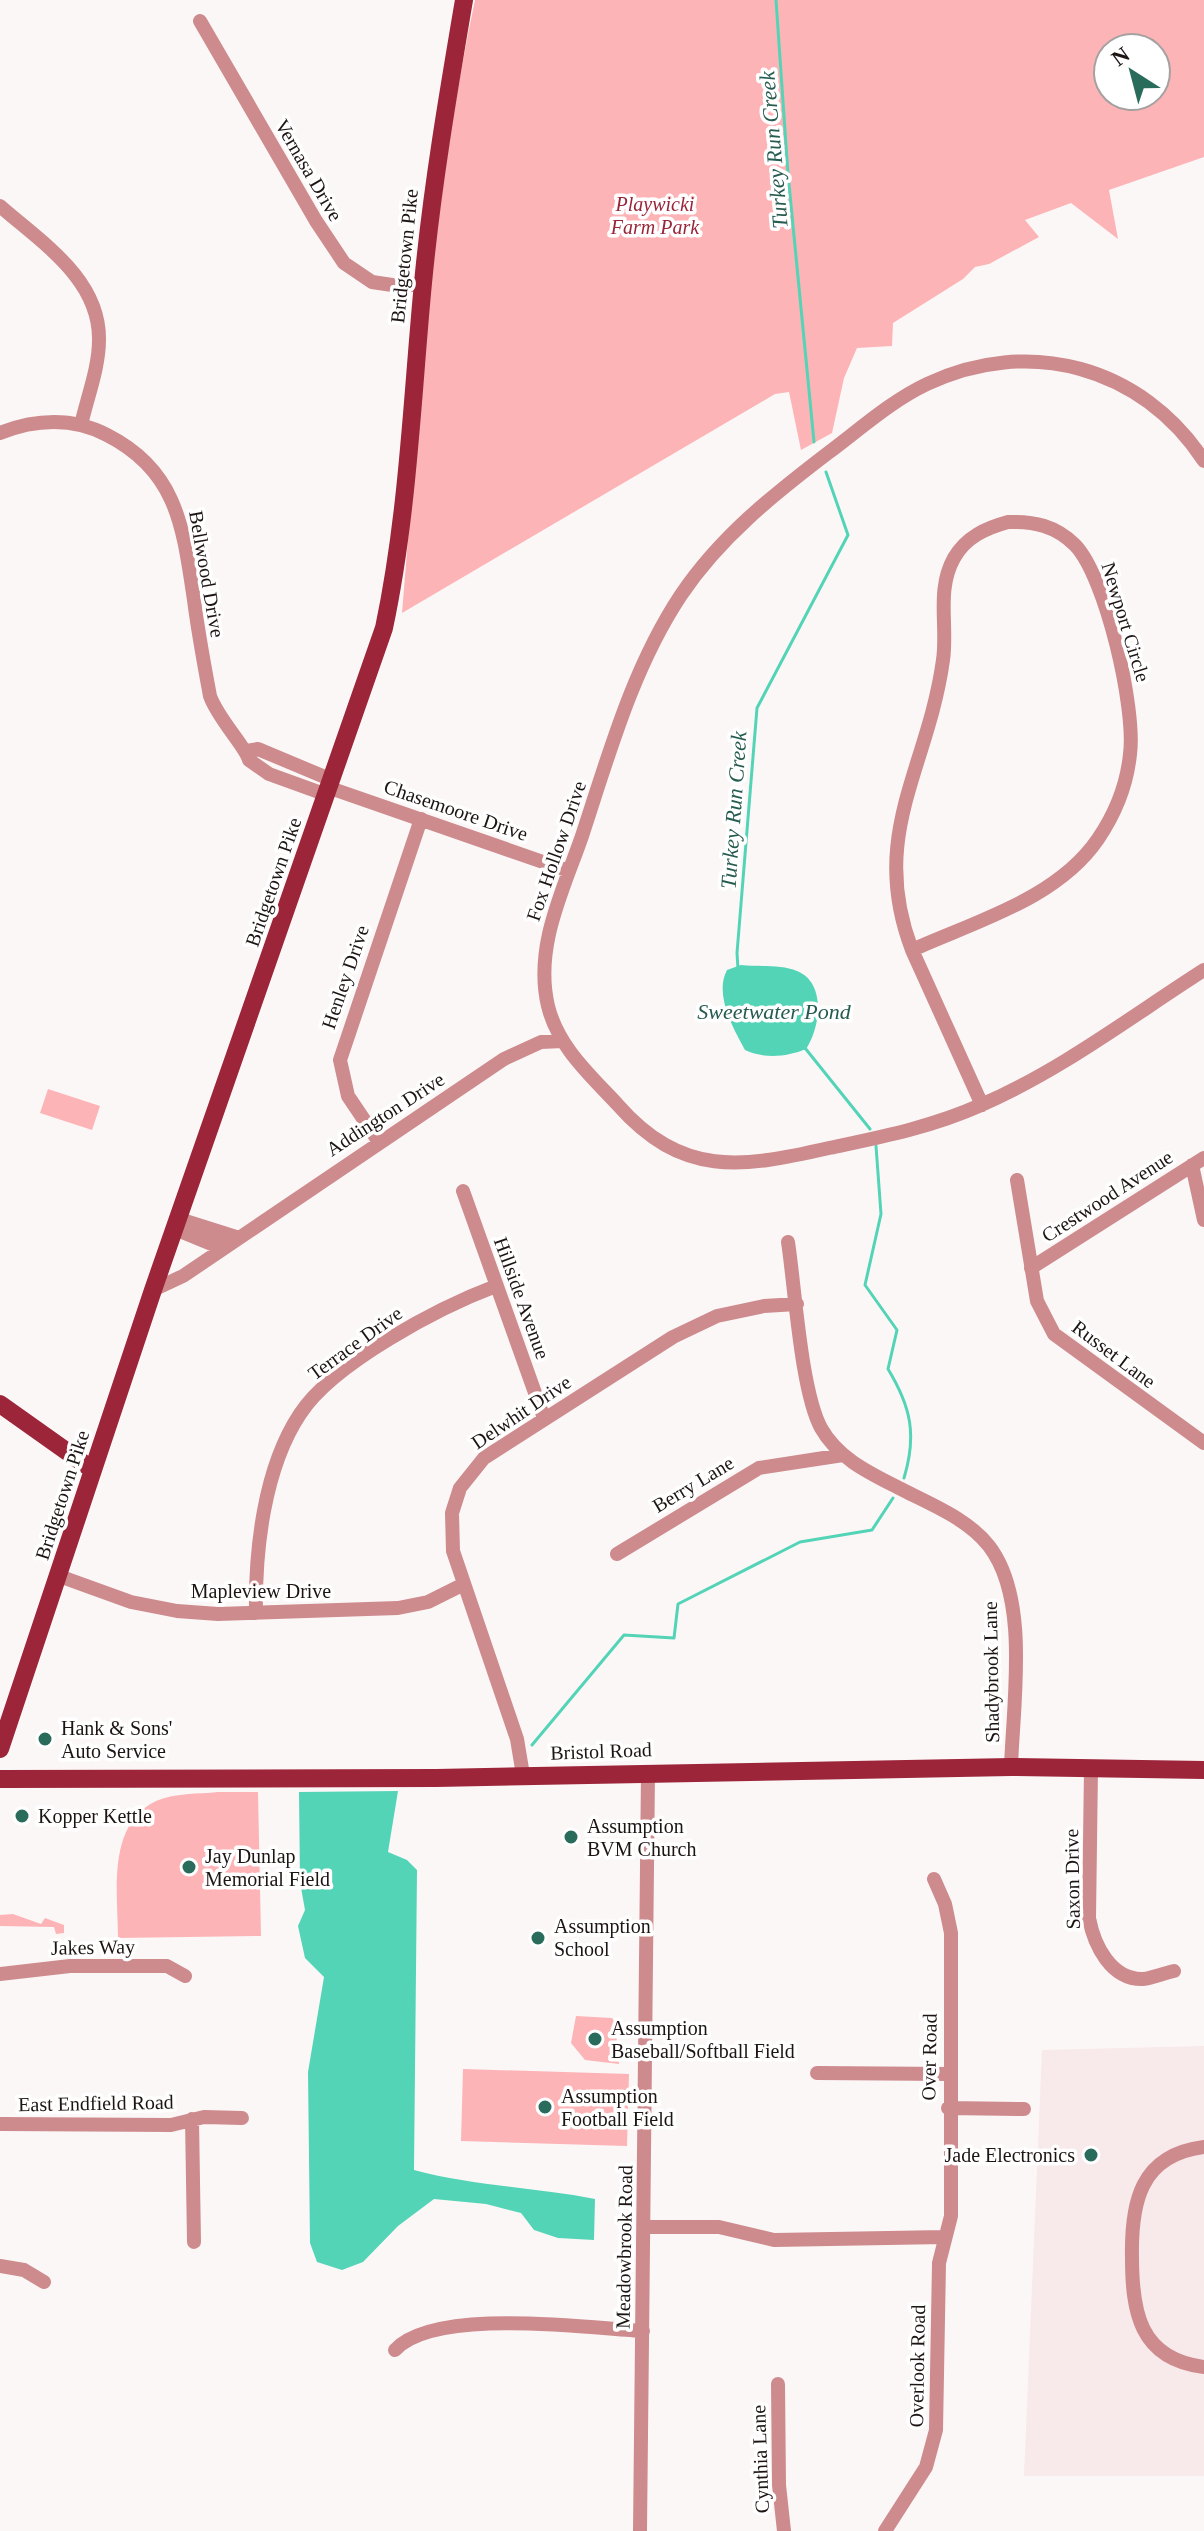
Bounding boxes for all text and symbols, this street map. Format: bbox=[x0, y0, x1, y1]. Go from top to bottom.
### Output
north arrow bbox=[1092, 32, 1172, 112]
text: N bbox=[1107, 41, 1134, 71]
water label: Turkey Run Creek bbox=[754, 69, 793, 230]
street label: Vernasa Drive bbox=[271, 115, 347, 225]
street label: Bridgetown Pike bbox=[386, 188, 423, 324]
park label: Playwicki Farm Park bbox=[610, 193, 700, 238]
street label: Bellwood Drive bbox=[185, 509, 229, 639]
street label: Newport Circle bbox=[1096, 560, 1155, 685]
water label: Turkey Run Creek bbox=[716, 729, 752, 890]
street label: Chasemoore Drive bbox=[381, 775, 531, 845]
street label: Fox Hollow Drive bbox=[522, 778, 590, 924]
street label: Bridgetown Pike bbox=[241, 814, 306, 950]
street label: Henley Drive bbox=[317, 922, 374, 1032]
water label: Sweetwater Pond bbox=[697, 999, 852, 1024]
street label: Addington Drive bbox=[322, 1068, 449, 1161]
street label: Crestwood Avenue bbox=[1038, 1146, 1177, 1246]
street label: Hillside Avenue bbox=[490, 1234, 554, 1362]
street label: Terrace Drive bbox=[304, 1302, 406, 1384]
street label: Russet Lane bbox=[1068, 1316, 1160, 1392]
street label: Delwhit Drive bbox=[467, 1371, 575, 1453]
street label: Bridgetown Pike bbox=[31, 1427, 94, 1563]
street label: Berry Lane bbox=[649, 1451, 738, 1518]
street label: Mapleview Drive bbox=[191, 1580, 331, 1603]
street label: Shadybrook Lane bbox=[979, 1601, 1004, 1743]
place label: Hank & Sons' Auto Service bbox=[61, 1717, 172, 1762]
marker: Hank & Sons' Auto Service bbox=[36, 1730, 54, 1748]
street label: Bristol Road bbox=[550, 1738, 652, 1764]
place label: Kopper Kettle bbox=[38, 1805, 152, 1828]
marker: Kopper Kettle bbox=[13, 1807, 31, 1825]
place label: Assumption BVM Church bbox=[587, 1815, 696, 1860]
marker: Assumption BVM Church bbox=[562, 1828, 580, 1846]
street label: Saxon Drive bbox=[1060, 1828, 1084, 1929]
place label: Jay Dunlap Memorial Field bbox=[205, 1845, 330, 1890]
marker: Jay Dunlap Memorial Field bbox=[180, 1858, 198, 1876]
place label: Assumption School bbox=[554, 1915, 651, 1960]
marker: Assumption School bbox=[529, 1929, 547, 1947]
street label: Jakes Way bbox=[51, 1935, 135, 1960]
street label: Over Road bbox=[917, 2013, 941, 2101]
place label: Assumption Baseball/Softball Field bbox=[611, 2017, 795, 2062]
marker: Assumption Baseball/Softball Field bbox=[586, 2030, 604, 2048]
place label: Assumption Football Field bbox=[561, 2085, 674, 2130]
street label: East Endfield Road bbox=[18, 2091, 174, 2115]
marker: Assumption Football Field bbox=[536, 2098, 554, 2116]
place label: Jade Electronics bbox=[945, 2144, 1075, 2166]
marker: Jade Electronics bbox=[1082, 2146, 1100, 2164]
street label: Meadowbrook Road bbox=[612, 2165, 636, 2329]
street label: Overlook Road bbox=[905, 2304, 929, 2428]
street label: Cynthia Lane bbox=[747, 2404, 774, 2514]

